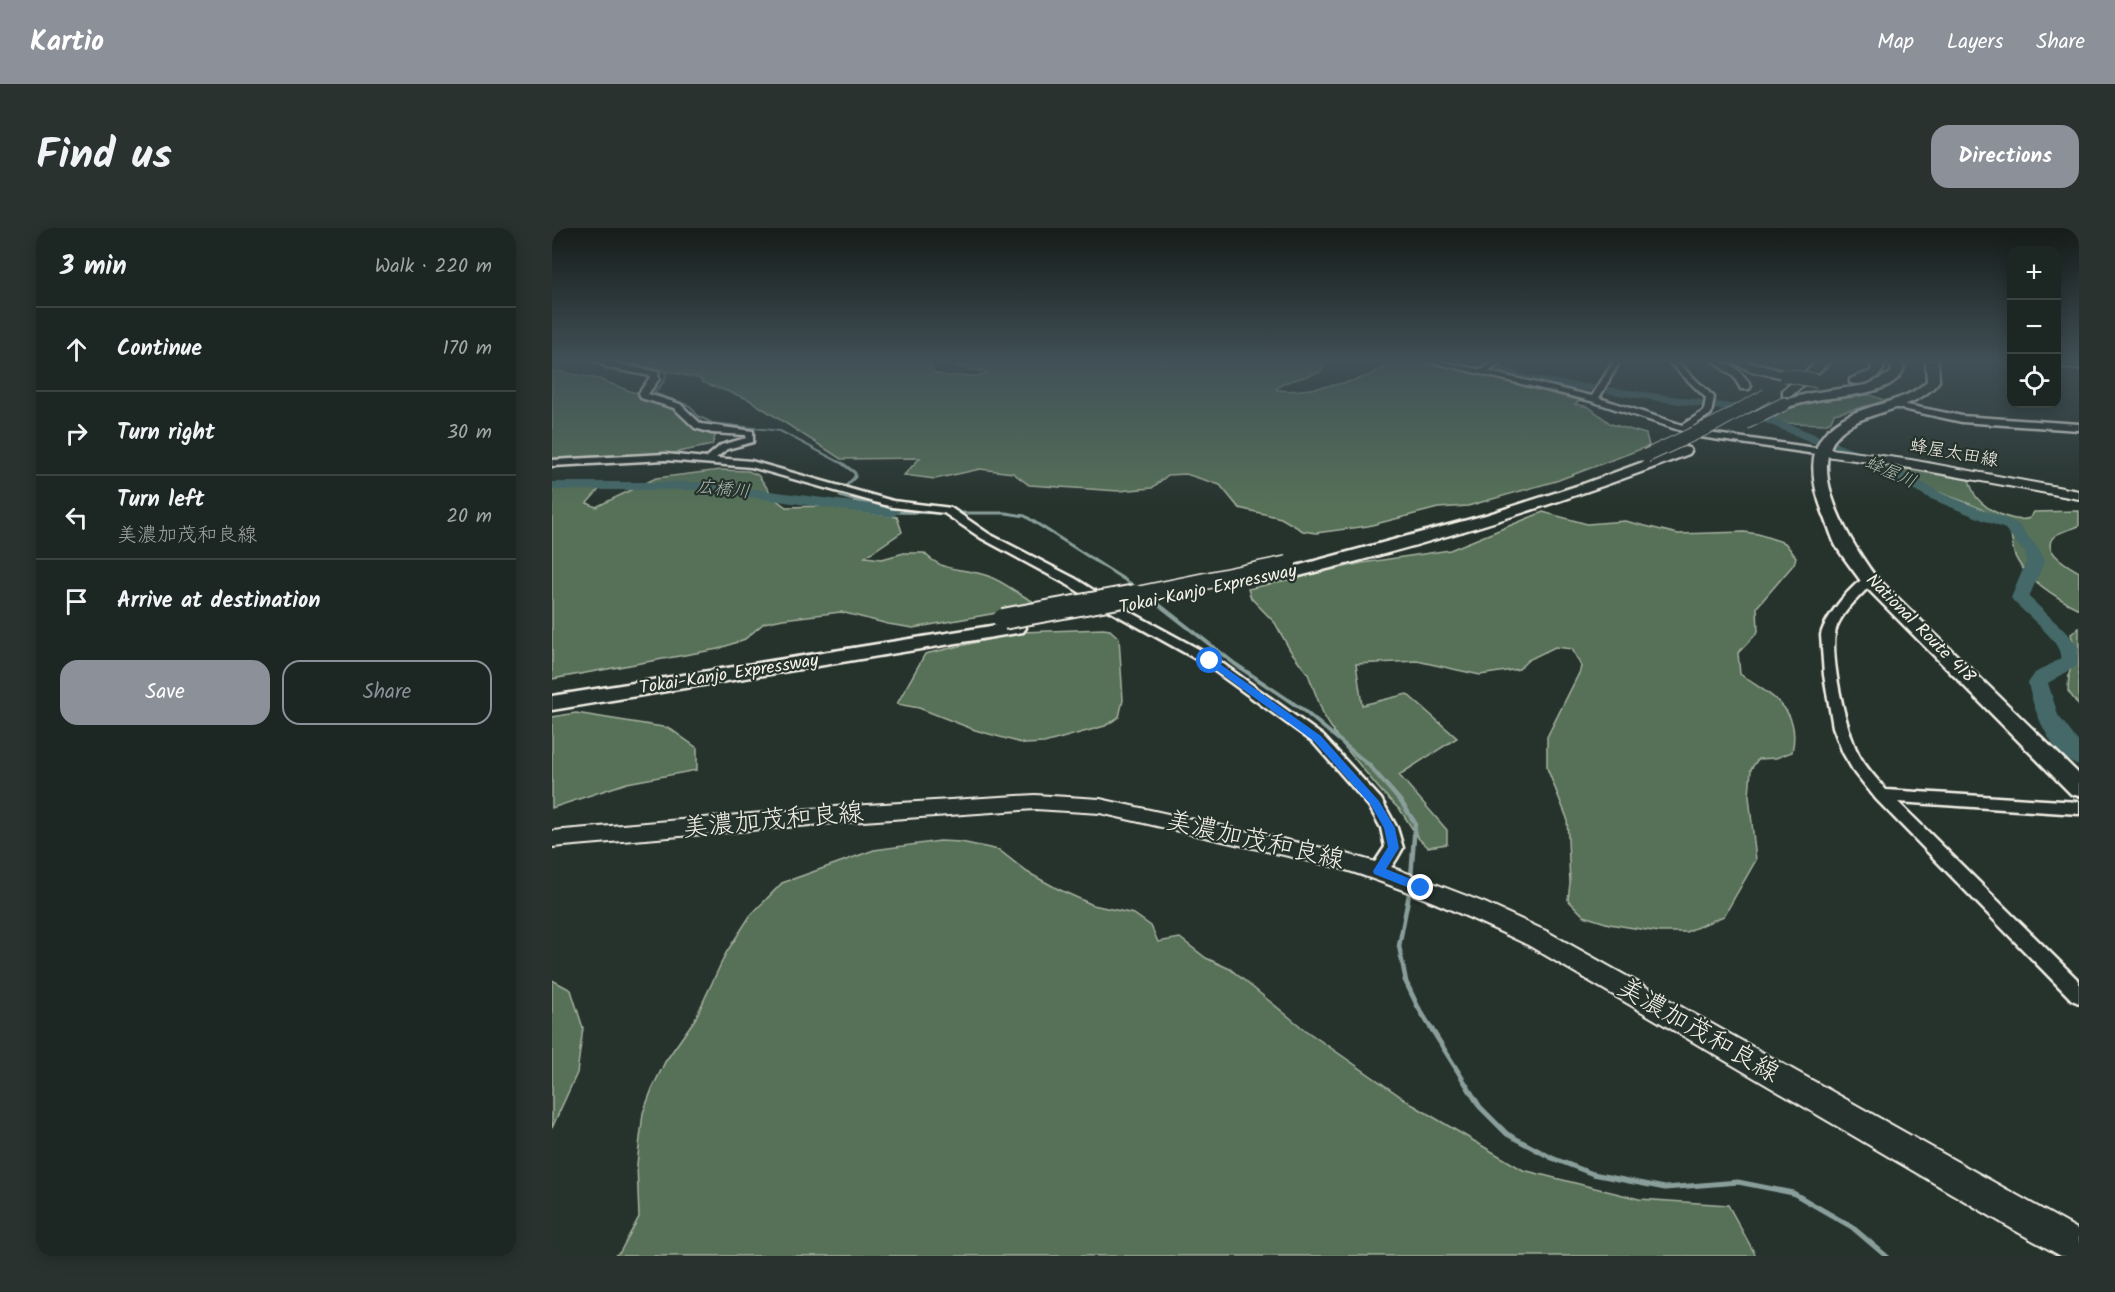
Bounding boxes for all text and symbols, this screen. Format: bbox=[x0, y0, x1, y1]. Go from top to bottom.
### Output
text: Kartio bbox=[30, 20, 104, 65]
text: Map bbox=[1877, 26, 1914, 59]
text: Layers bbox=[1947, 26, 2003, 59]
text: Share bbox=[2036, 26, 2085, 59]
text: Find us bbox=[36, 123, 172, 190]
button: Directions bbox=[1931, 125, 2079, 188]
text: 3 min bbox=[60, 246, 127, 288]
map controls bbox=[2007, 246, 2061, 408]
button: + bbox=[2007, 246, 2061, 300]
text: Walk · 220 m bbox=[375, 251, 492, 283]
button: − bbox=[2007, 300, 2061, 354]
text: Continue bbox=[117, 332, 202, 367]
icon: ahead bbox=[60, 333, 93, 366]
text: 170 m bbox=[443, 333, 492, 365]
button: locate bbox=[2007, 354, 2061, 408]
text: Turn right bbox=[117, 416, 215, 451]
icon: right bbox=[60, 417, 93, 450]
text: 30 m bbox=[447, 417, 492, 449]
street label: 蜂屋太田線 bbox=[1907, 432, 2001, 476]
water label: 蜂屋川 bbox=[1859, 449, 1921, 497]
water label: 広橋川 bbox=[695, 473, 751, 507]
text: Turn left bbox=[117, 483, 204, 518]
icon: left bbox=[60, 501, 93, 534]
text: 20 m bbox=[446, 501, 492, 533]
text: 美濃加茂和良線 bbox=[117, 520, 257, 552]
street label: Tokai-Kanjo Expressway bbox=[1116, 557, 1300, 623]
street label: National Route 418 bbox=[1858, 567, 1982, 691]
text: Arrive at destination bbox=[117, 584, 320, 619]
icon: arrive bbox=[60, 585, 93, 618]
street label: Tokai-Kanjo Expressway bbox=[637, 646, 821, 703]
route start bbox=[1196, 647, 1222, 673]
button: Save bbox=[60, 660, 270, 725]
button: Share bbox=[282, 660, 492, 725]
street label: 美濃加茂和良線 bbox=[681, 792, 865, 850]
street label: 美濃加茂和良線 bbox=[1162, 800, 1348, 882]
route end bbox=[1407, 874, 1433, 900]
street label: 美濃加茂和良線 bbox=[1609, 967, 1787, 1095]

